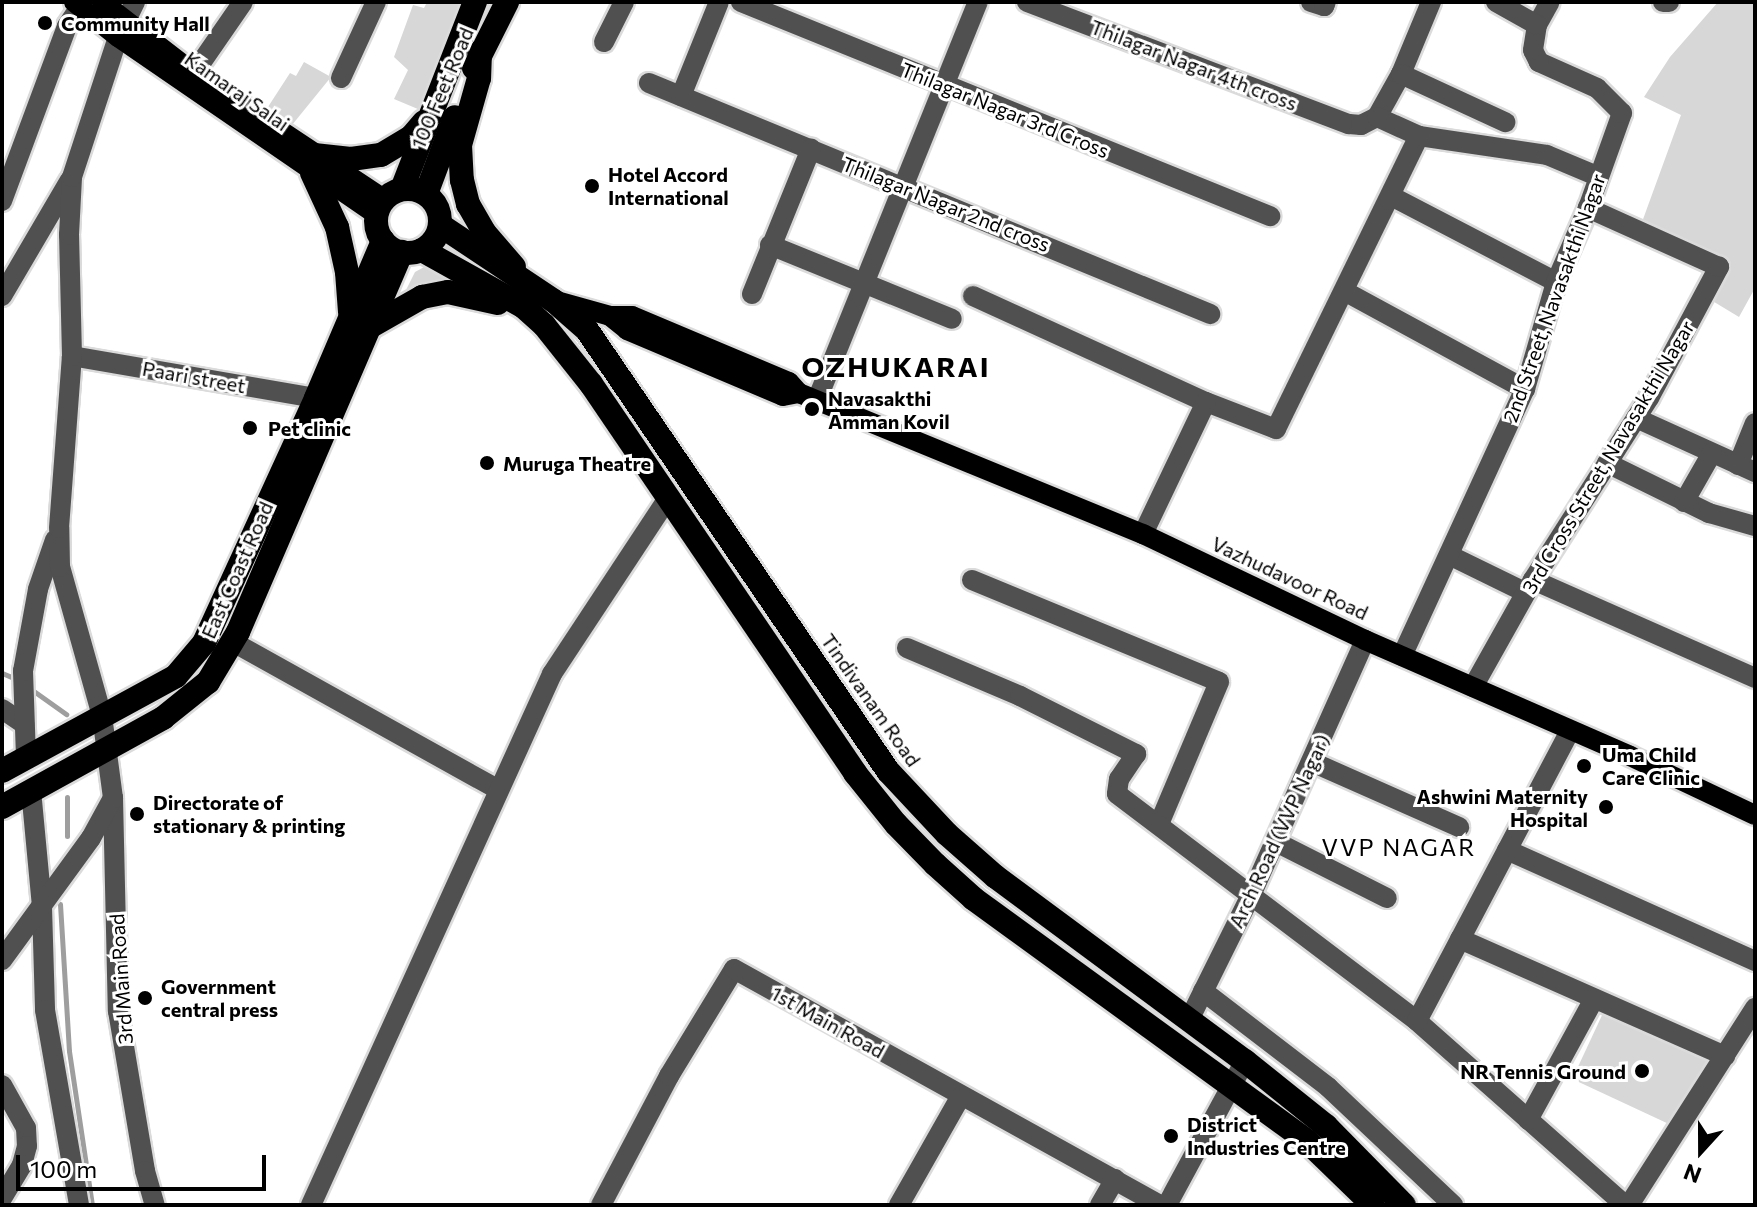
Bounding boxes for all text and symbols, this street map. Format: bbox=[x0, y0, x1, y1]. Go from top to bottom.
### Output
place label: Community Hall bbox=[61, 11, 210, 35]
marker: Community Hall bbox=[36, 14, 54, 32]
street label: Thilagar Nagar 4th cross bbox=[1087, 14, 1301, 116]
street label: 100 Feet Road bbox=[406, 24, 478, 152]
street label: Kamaraj Salai bbox=[180, 46, 294, 136]
street label: Thilagar Nagar 3rd Cross bbox=[898, 57, 1112, 163]
street label: Thilagar Nagar 2nd cross bbox=[839, 151, 1053, 257]
place label: Hotel Accord International bbox=[608, 162, 729, 209]
street label: 2nd Street, Navasakthi Nagar bbox=[1498, 171, 1610, 425]
marker: Hotel Accord International bbox=[583, 177, 601, 195]
street label: 3rd Cross Street, Navasakthi Nagar bbox=[1517, 316, 1699, 598]
district label: OZHUKARAI bbox=[801, 349, 991, 383]
street label: Paari street bbox=[140, 356, 248, 398]
place label: Navasakthi Amman Kovil bbox=[828, 386, 950, 433]
marker: Navasakthi Amman Kovil bbox=[803, 400, 821, 418]
place label: Pet clinic bbox=[268, 416, 351, 440]
marker: Pet clinic bbox=[239, 417, 261, 439]
place label: Muruga Theatre bbox=[503, 451, 651, 475]
marker: Muruga Theatre bbox=[478, 454, 496, 472]
street label: East Coast Road bbox=[196, 498, 278, 642]
street label: Vazhudavoor Road bbox=[1208, 531, 1372, 625]
street label: Tindivanam Road bbox=[816, 629, 926, 771]
street label: Arch Road (VVP Nagar) bbox=[1224, 730, 1334, 932]
place label: Uma Child Care Clinic bbox=[1602, 742, 1700, 789]
marker: Uma Child Care Clinic bbox=[1573, 755, 1595, 777]
place label: Ashwini Maternity Hospital bbox=[1417, 784, 1588, 831]
place label: Directorate of stationary & printing bbox=[153, 790, 345, 837]
marker: Ashwini Maternity Hospital bbox=[1595, 796, 1617, 818]
marker: Directorate of stationary & printing bbox=[128, 805, 146, 823]
district label: VVP NAGAR bbox=[1322, 833, 1476, 861]
street label: 3rd Main Road bbox=[104, 913, 138, 1045]
place label: Government central press bbox=[161, 974, 278, 1021]
street label: 1st Main Road bbox=[767, 981, 889, 1063]
marker: Government central press bbox=[136, 989, 154, 1007]
place label: NR Tennis Ground bbox=[1460, 1059, 1626, 1083]
marker: NR Tennis Ground bbox=[1633, 1062, 1651, 1080]
north arrow bbox=[1661, 1111, 1741, 1191]
place label: District Industries Centre bbox=[1187, 1112, 1346, 1159]
marker: District Industries Centre bbox=[1162, 1127, 1180, 1145]
scale bar bbox=[20, 1139, 270, 1189]
text: 100 m bbox=[30, 1154, 97, 1183]
text: N bbox=[1680, 1158, 1705, 1189]

